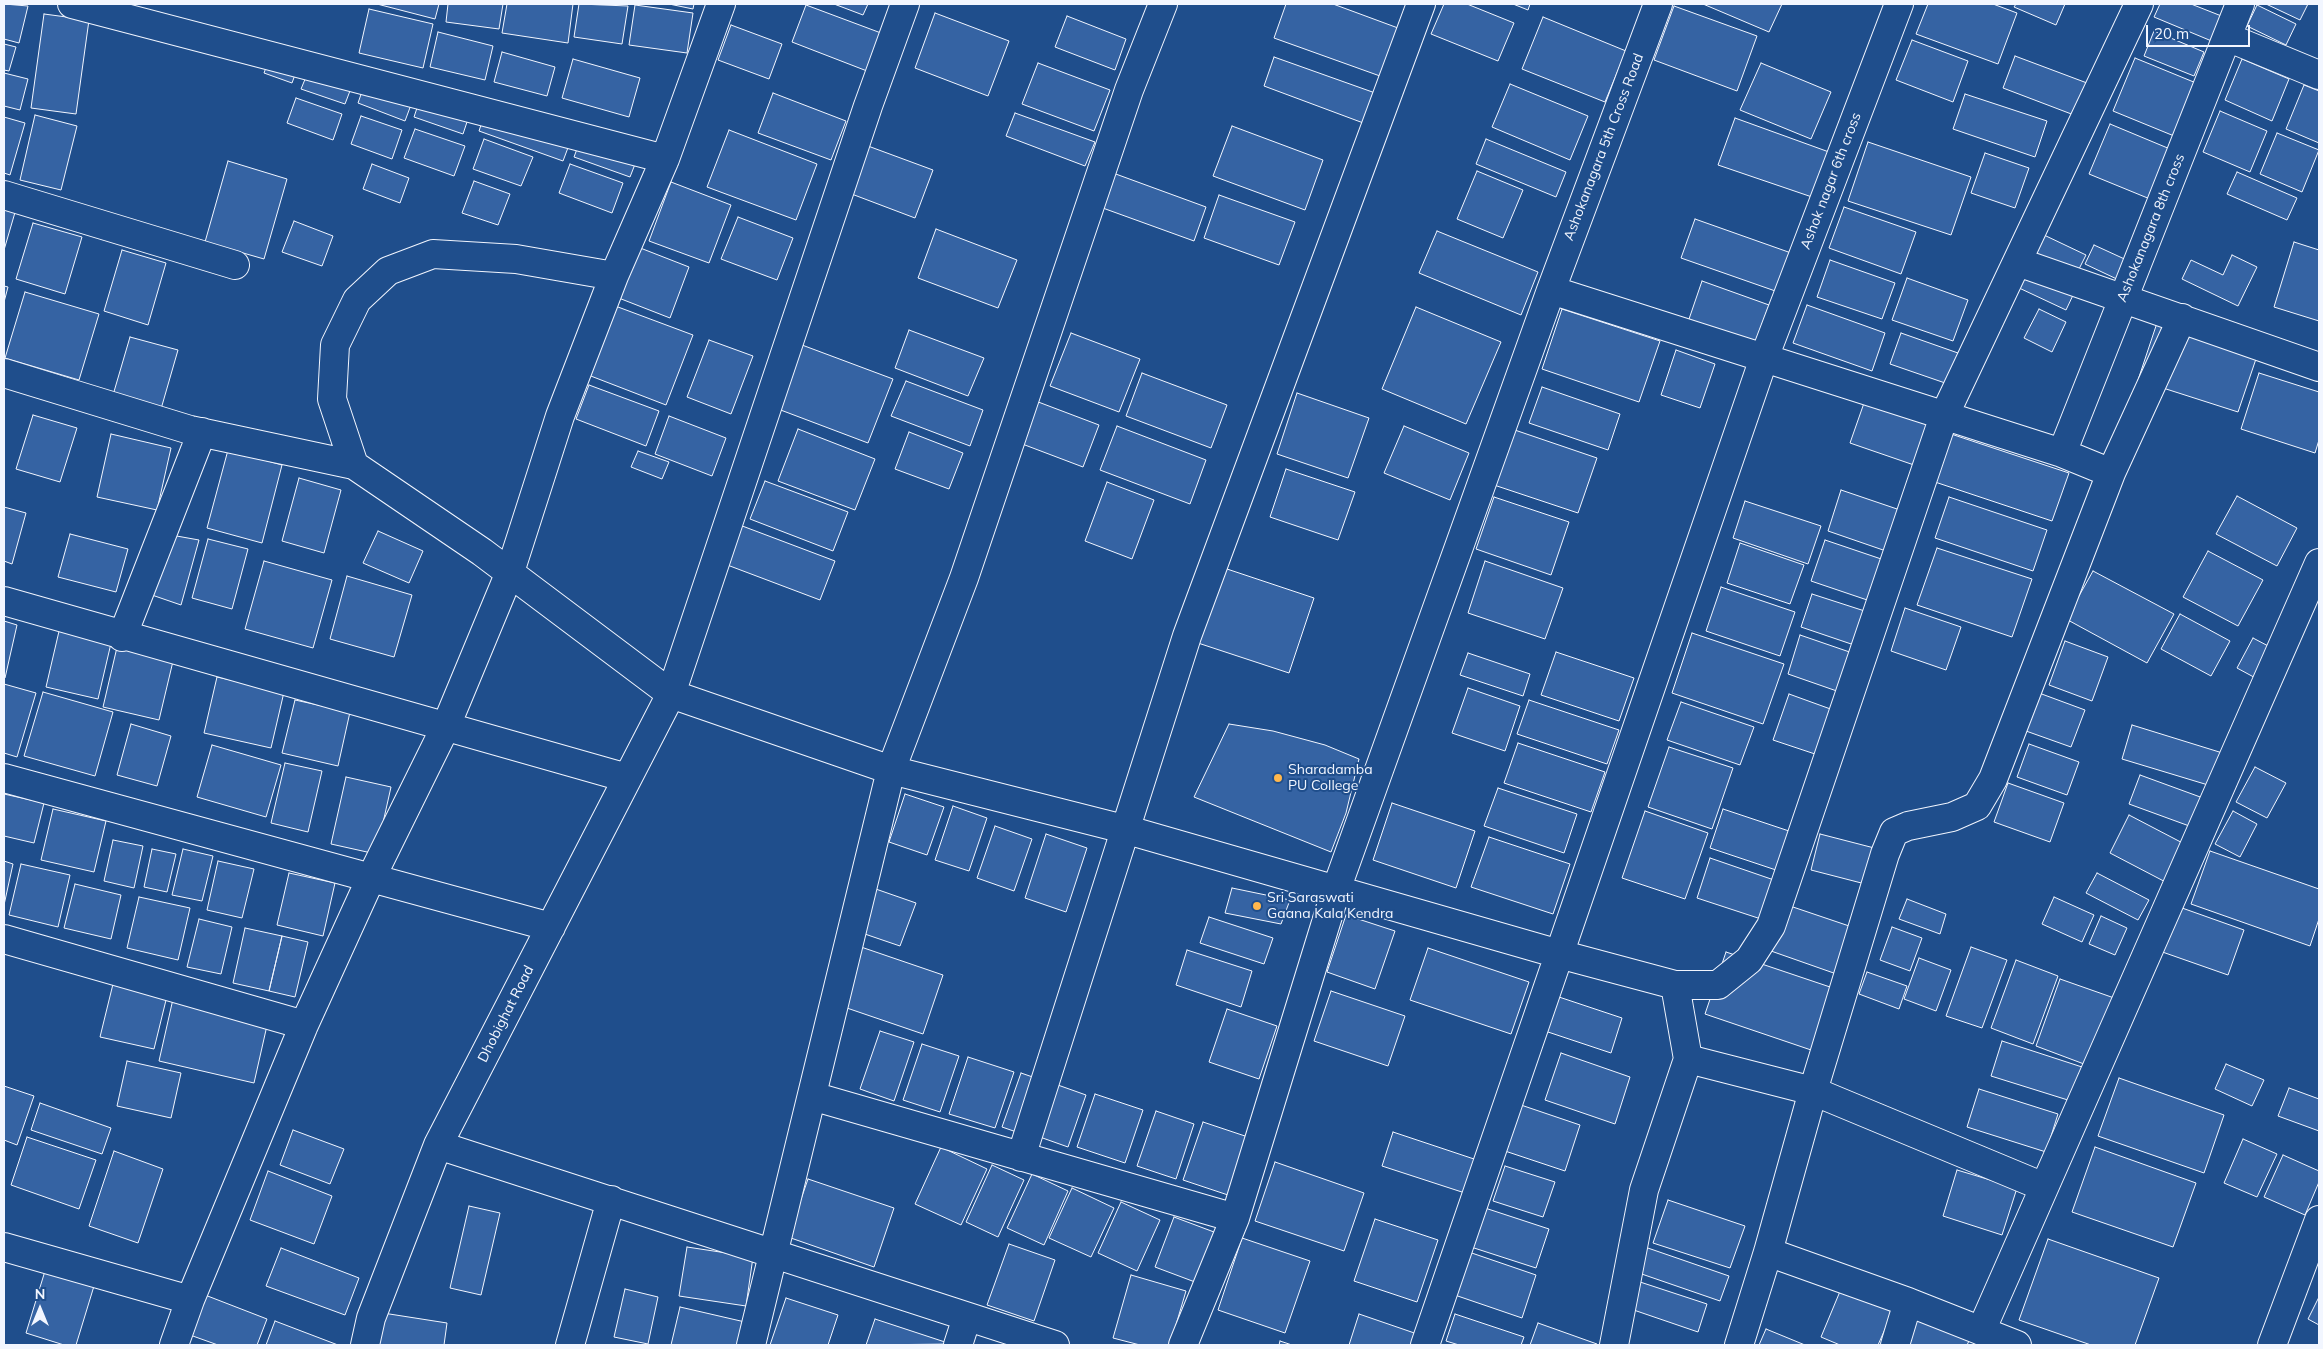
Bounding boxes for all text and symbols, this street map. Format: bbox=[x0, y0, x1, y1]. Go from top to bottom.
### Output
scale bar bbox=[2148, 15, 2252, 47]
text: 20 m bbox=[2154, 24, 2189, 43]
street label: Ashokanagara 5th Cross Road bbox=[1561, 51, 1647, 243]
street label: Ashok nagar 6th cross bbox=[1797, 110, 1865, 252]
street label: Ashokanagara 8th cross bbox=[2114, 151, 2188, 305]
place label: Sharadamba PU College bbox=[1288, 762, 1373, 794]
marker: Sharadamba PU College bbox=[1272, 772, 1284, 784]
place label: Sri Saraswati Gaana Kala Kendra bbox=[1267, 890, 1393, 922]
marker: Sri Saraswati Gaana Kala Kendra bbox=[1251, 900, 1263, 912]
street label: Dhobighat Road bbox=[474, 963, 538, 1065]
north arrow bbox=[15, 1284, 65, 1334]
text: N bbox=[35, 1285, 45, 1303]

